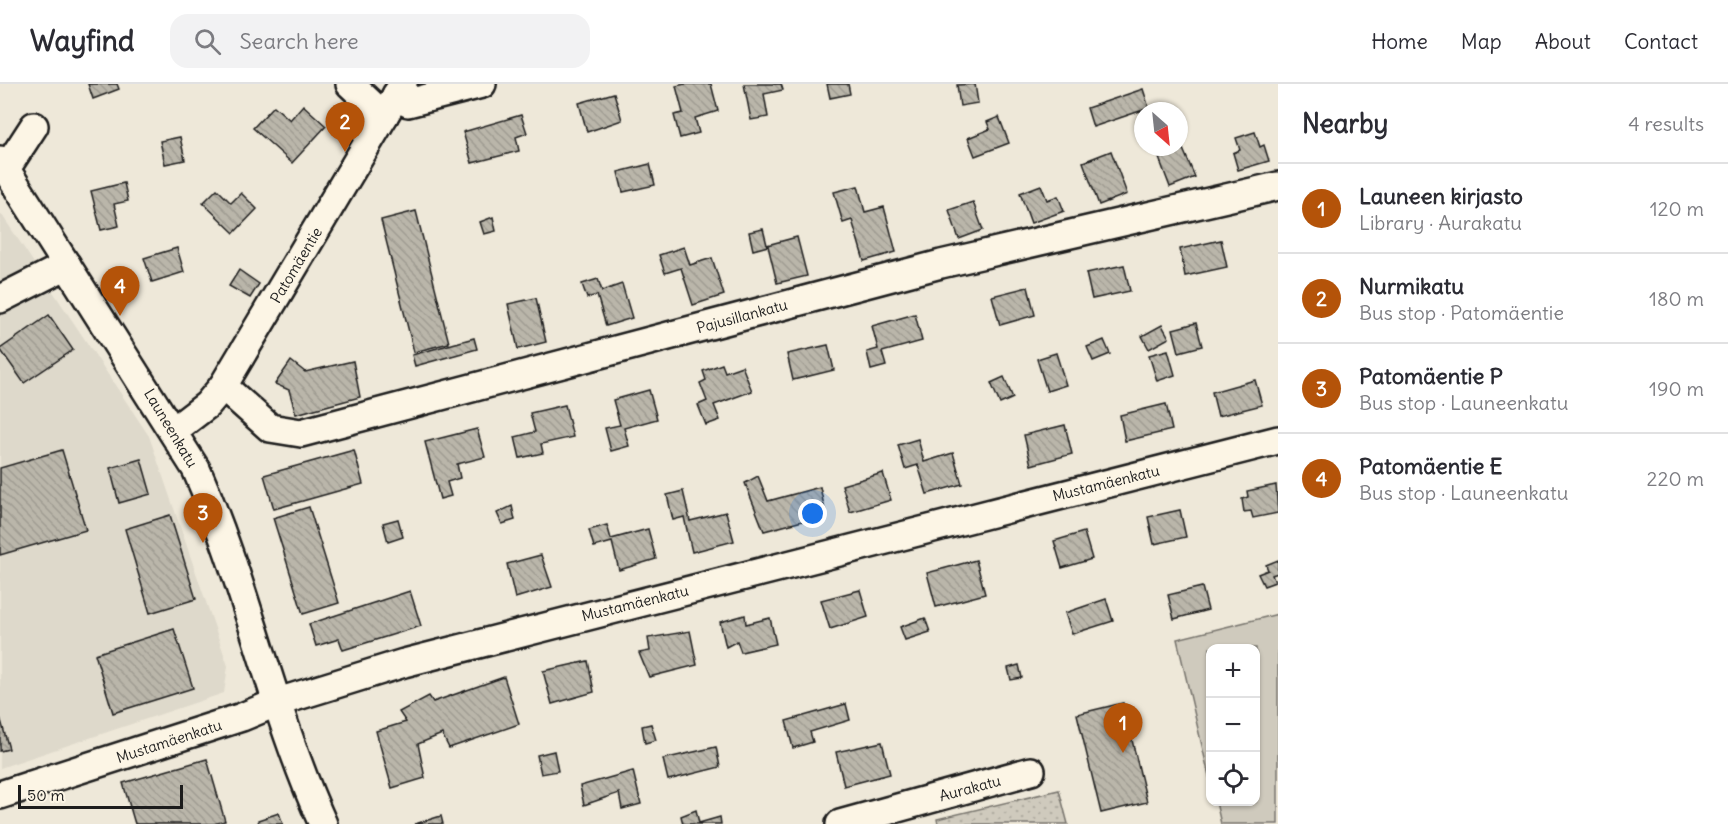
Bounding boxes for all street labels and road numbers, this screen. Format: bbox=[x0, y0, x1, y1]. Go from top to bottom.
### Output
street label: Patomäentie bbox=[266, 223, 326, 307]
street label: Pajusillankatu bbox=[694, 295, 790, 337]
street label: Launeenkatu bbox=[140, 385, 202, 471]
street label: Mustamäenkatu bbox=[1051, 460, 1162, 505]
street label: Mustamäenkatu bbox=[580, 580, 691, 625]
street label: Mustamäenkatu bbox=[114, 715, 224, 767]
street label: Aurakatu bbox=[937, 771, 1003, 805]

